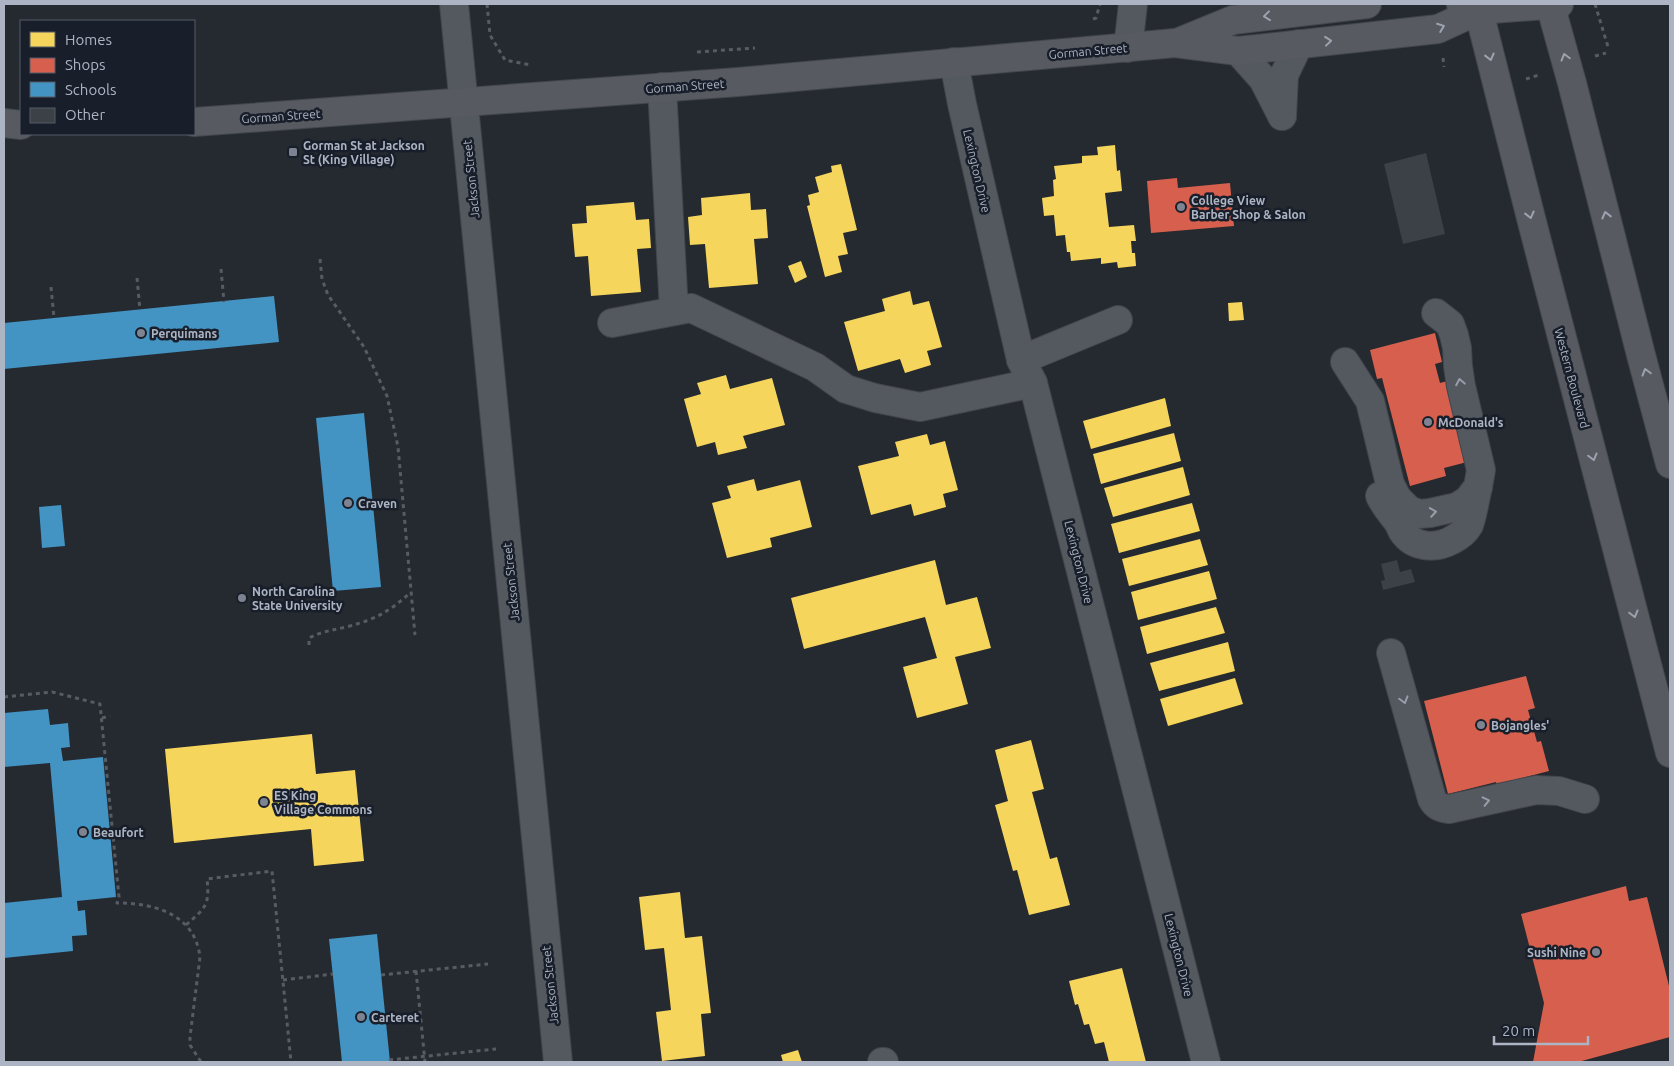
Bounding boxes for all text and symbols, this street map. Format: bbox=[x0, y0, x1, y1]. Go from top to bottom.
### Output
one-way arrow bbox=[1262, 10, 1270, 21]
legend bbox=[20, 20, 195, 135]
one-way arrow bbox=[1436, 23, 1445, 33]
text: Homes bbox=[65, 31, 112, 48]
one-way arrow bbox=[1324, 36, 1332, 47]
street label: Gorman Street bbox=[1048, 41, 1128, 61]
one-way arrow bbox=[1484, 53, 1495, 62]
one-way arrow bbox=[1560, 53, 1571, 62]
text: Shops bbox=[65, 56, 106, 73]
street label: Gorman Street bbox=[645, 77, 725, 95]
text: Schools bbox=[65, 81, 116, 98]
text: Other bbox=[65, 106, 105, 123]
street label: Gorman Street bbox=[241, 107, 321, 125]
street label: Lexington Drive bbox=[961, 128, 993, 214]
place label: Gorman St at Jackson St (King Village) bbox=[303, 139, 425, 167]
street label: Jackson Street bbox=[460, 139, 482, 219]
marker: Gorman St at Jackson St (King Village) bbox=[287, 146, 299, 158]
place label: College View Barber Shop & Salon bbox=[1191, 194, 1306, 221]
marker: College View Barber Shop & Salon bbox=[1175, 201, 1187, 213]
one-way arrow bbox=[1524, 210, 1535, 219]
one-way arrow bbox=[1601, 211, 1611, 219]
marker: Perquimans bbox=[135, 327, 147, 339]
place label: Perquimans bbox=[151, 327, 218, 340]
street label: Western Boulevard bbox=[1552, 327, 1592, 429]
one-way arrow bbox=[1641, 369, 1651, 377]
one-way arrow bbox=[1456, 378, 1466, 386]
marker: McDonald's bbox=[1422, 416, 1434, 428]
place label: McDonald's bbox=[1438, 416, 1504, 429]
one-way arrow bbox=[1587, 452, 1598, 461]
marker: Craven bbox=[342, 497, 354, 509]
place label: Craven bbox=[358, 497, 397, 510]
one-way arrow bbox=[1428, 508, 1437, 518]
street label: Lexington Drive bbox=[1062, 519, 1096, 605]
street label: Jackson Street bbox=[500, 542, 522, 622]
place label: North Carolina State University bbox=[252, 585, 343, 612]
marker: North Carolina State University bbox=[236, 592, 248, 604]
one-way arrow bbox=[1628, 610, 1639, 618]
one-way arrow bbox=[1399, 695, 1409, 703]
marker: Bojangles' bbox=[1475, 719, 1487, 731]
place label: Bojangles' bbox=[1491, 719, 1549, 732]
place label: ES King Village Commons bbox=[274, 789, 373, 816]
marker: ES King Village Commons bbox=[258, 796, 270, 808]
one-way arrow bbox=[1482, 796, 1491, 807]
marker: Beaufort bbox=[77, 826, 89, 838]
place label: Beaufort bbox=[93, 826, 144, 839]
street label: Lexington Drive bbox=[1162, 912, 1196, 998]
street label: Jackson Street bbox=[539, 945, 561, 1025]
place label: Sushi Nine bbox=[1527, 946, 1586, 959]
marker: Sushi Nine bbox=[1590, 946, 1602, 958]
marker: Carteret bbox=[355, 1011, 367, 1023]
place label: Carteret bbox=[371, 1011, 419, 1024]
scale bar bbox=[1494, 1014, 1588, 1046]
text: 20 m bbox=[1502, 1022, 1535, 1039]

